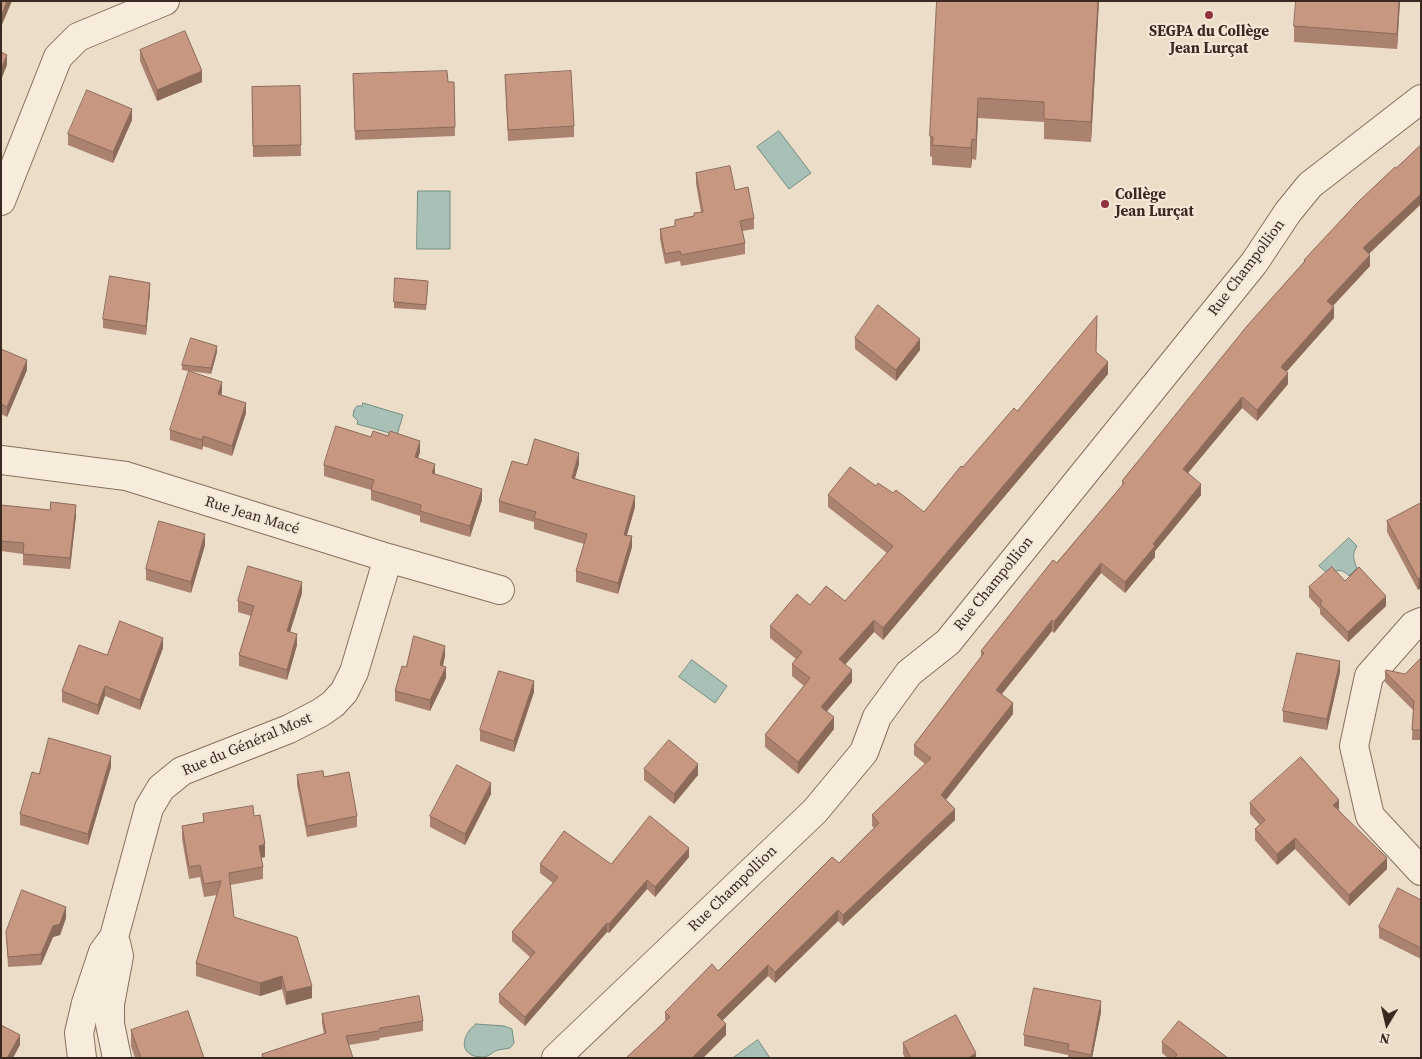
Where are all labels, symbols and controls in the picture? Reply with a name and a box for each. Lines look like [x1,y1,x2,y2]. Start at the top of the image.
marker: SEGPA du Collège Jean Lurçat [1203,9,1215,21]
place label: SEGPA du Collège Jean Lurçat [1149,23,1269,58]
place label: Collège Jean Lurçat [1115,186,1194,221]
marker: Collège Jean Lurçat [1099,198,1111,210]
street label: Rue Champollion [1205,216,1289,320]
street label: Rue Jean Macé [202,493,302,539]
street label: Rue Champollion [950,533,1038,635]
street label: Rue du Général Most [179,710,315,780]
street label: Rue Champollion [685,842,781,936]
north arrow [1362,999,1412,1049]
text: N [1378,1028,1391,1049]

